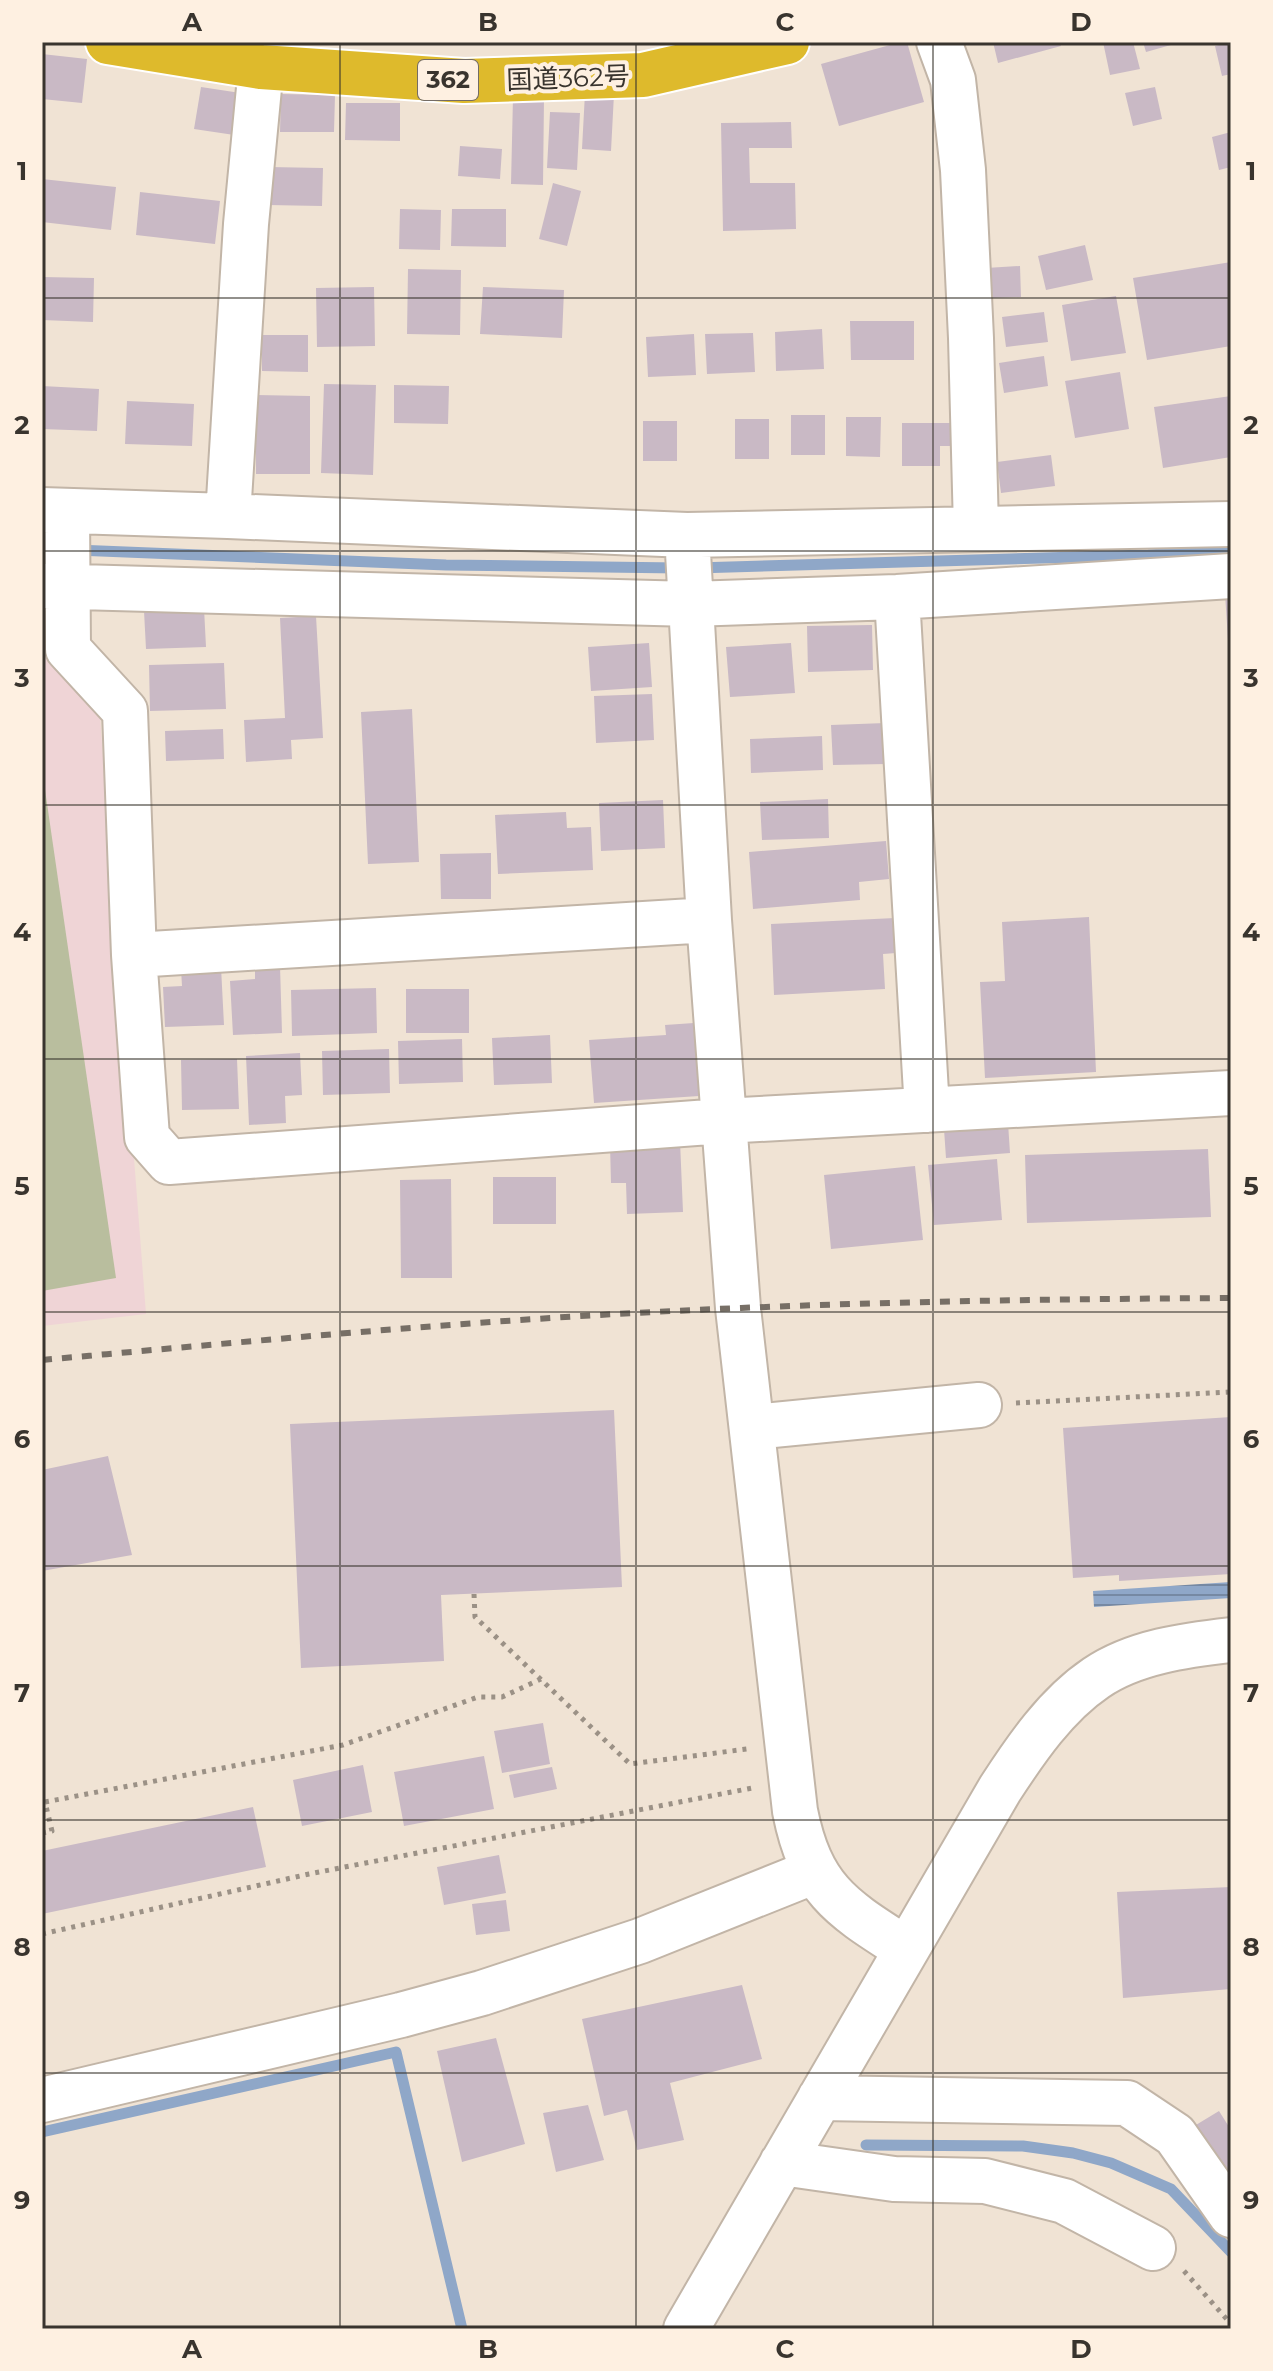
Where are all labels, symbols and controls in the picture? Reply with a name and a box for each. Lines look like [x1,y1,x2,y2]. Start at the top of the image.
text: A [181,6,203,38]
text: B [478,6,498,38]
text: C [776,6,795,38]
text: D [1070,6,1092,38]
road number: 362 [418,60,478,100]
street label: 国道362号 [506,60,630,96]
text: 1 [17,155,27,187]
text: 1 [1246,155,1256,187]
text: 2 [14,409,30,441]
text: 2 [1243,409,1259,441]
text: 3 [13,662,30,694]
text: 3 [1242,662,1259,694]
text: 4 [13,916,31,948]
text: 4 [1242,916,1260,948]
text: 5 [14,1170,30,1202]
text: 5 [1243,1170,1259,1202]
text: 6 [14,1423,31,1455]
text: 6 [1243,1423,1260,1455]
text: 7 [14,1677,30,1709]
text: 7 [1243,1677,1259,1709]
text: 8 [13,1931,31,1963]
text: 8 [1242,1931,1260,1963]
text: 9 [14,2184,30,2216]
text: 9 [1243,2184,1259,2216]
text: A [181,2333,203,2365]
text: B [478,2333,498,2365]
text: C [776,2333,795,2365]
text: D [1070,2333,1092,2365]

